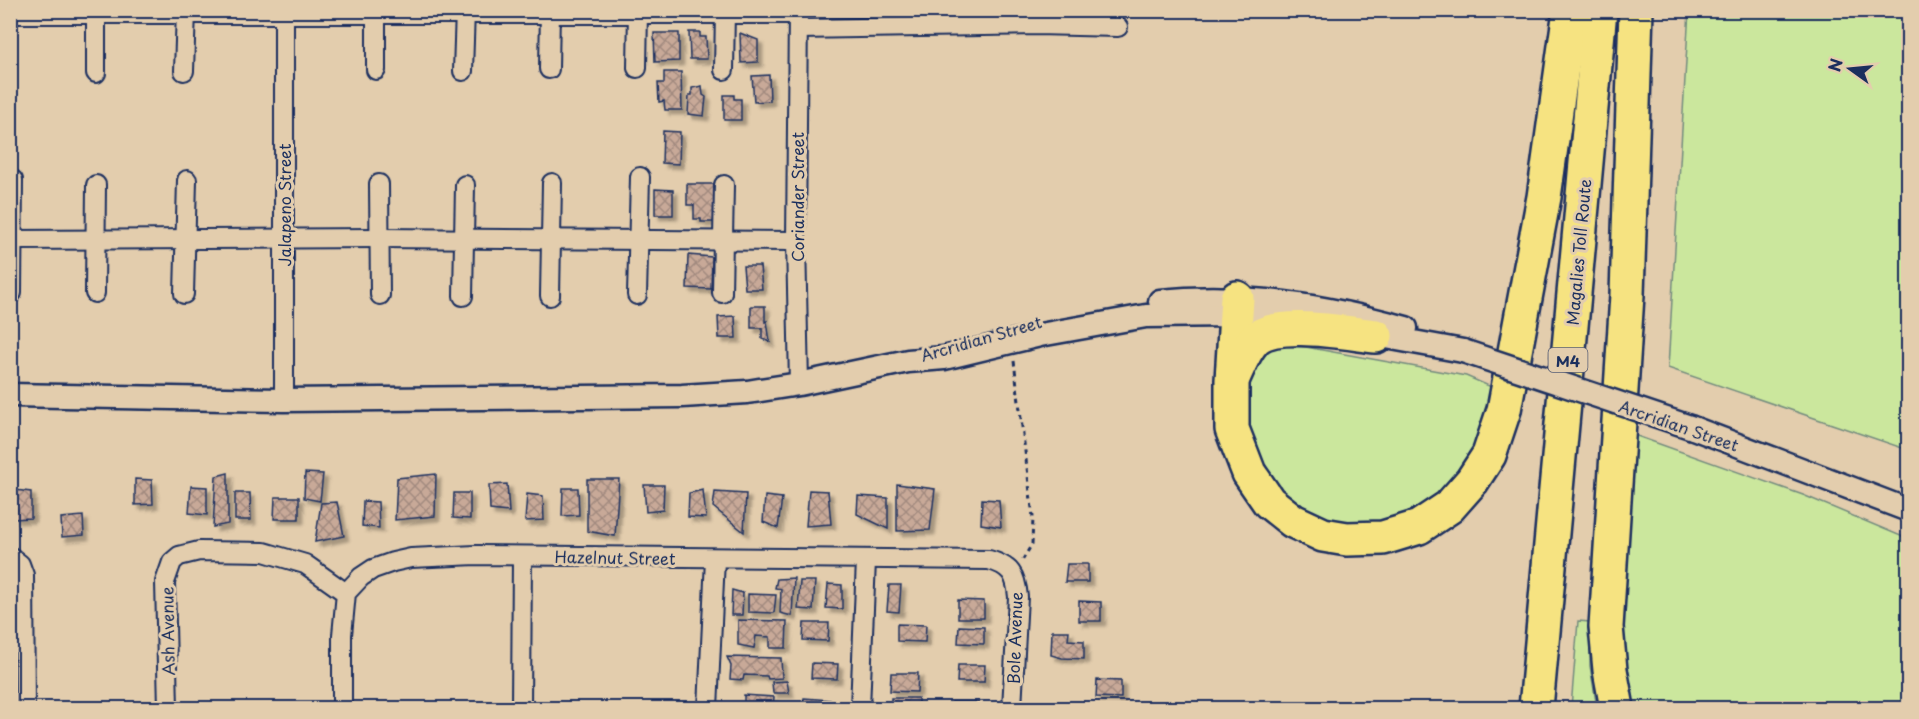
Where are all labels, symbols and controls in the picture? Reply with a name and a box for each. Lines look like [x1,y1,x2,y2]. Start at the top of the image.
north arrow [1820,39,1880,99]
text: N [1821,56,1848,74]
street label: Coriander Street [785,131,809,262]
street label: Jalapeno Street [272,143,296,267]
street label: Magalies Toll Route [1560,178,1596,326]
street label: Arcridian Street [917,309,1045,367]
road number: M4 [1548,348,1588,372]
street label: Arcridian Street [1616,393,1743,457]
street label: Hazelnut Street [554,544,676,570]
street label: Ash Avenue [154,586,180,676]
street label: Bole Avenue [1000,591,1028,685]

